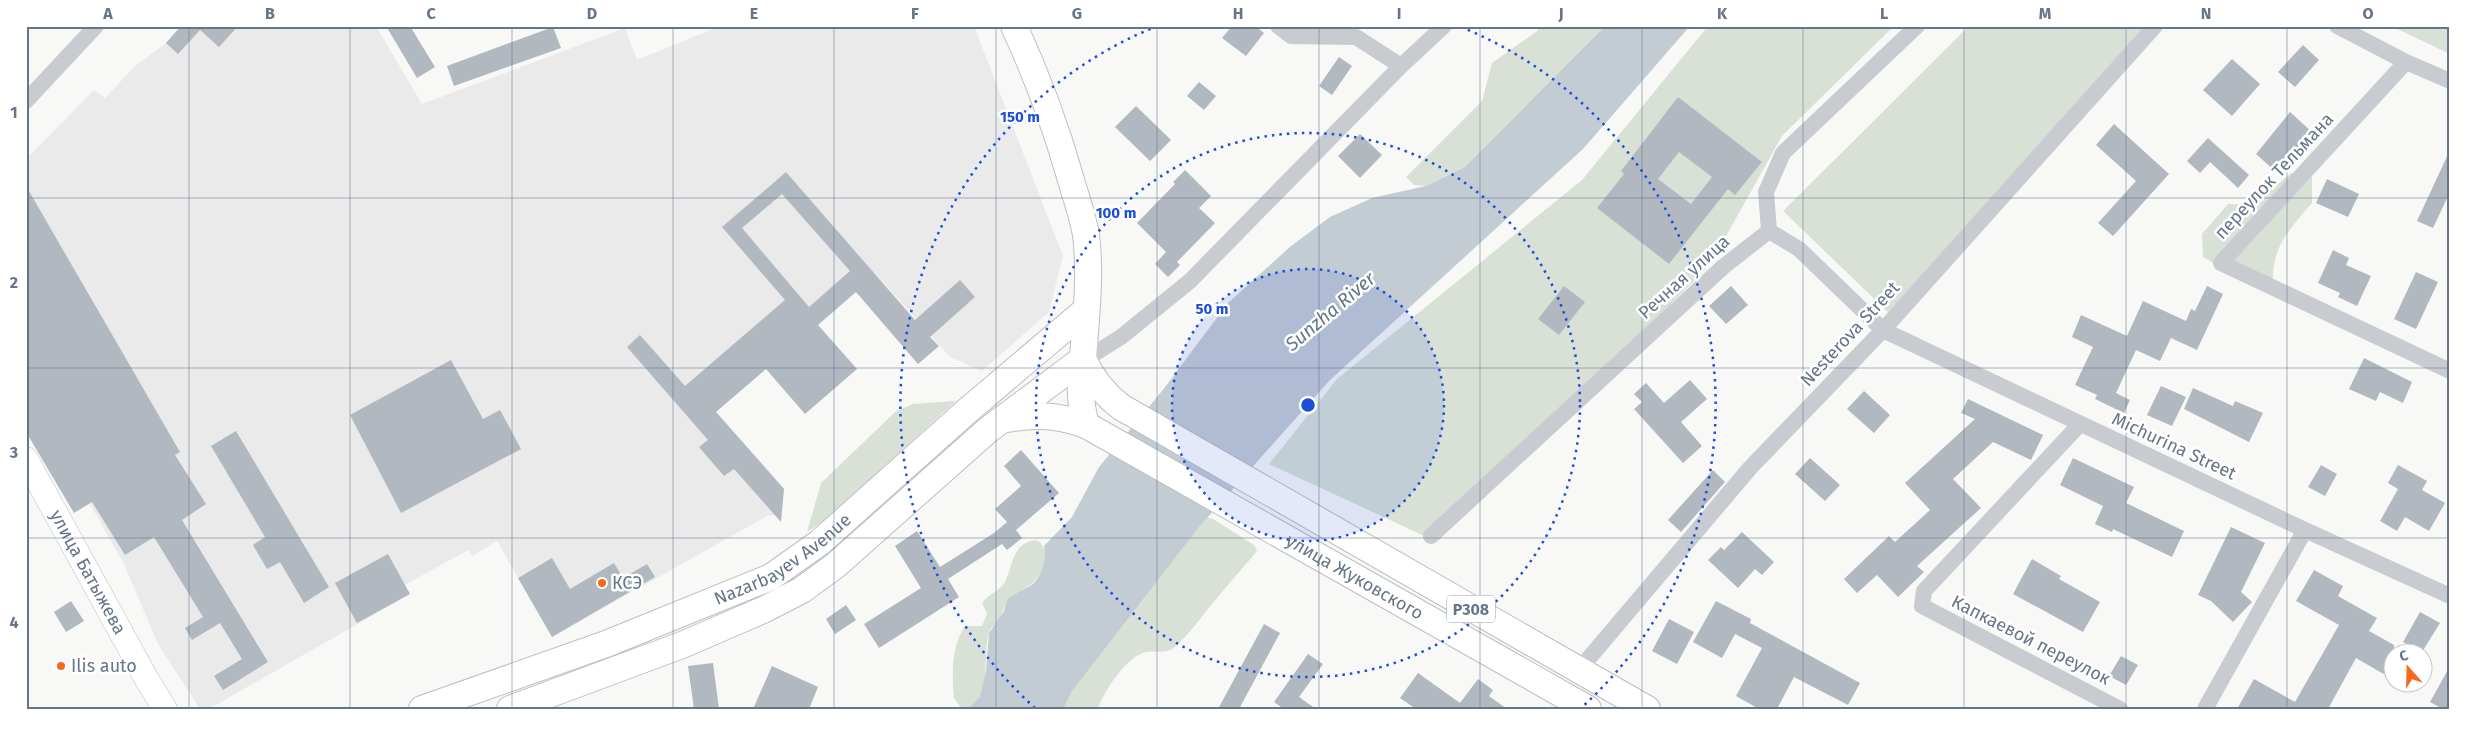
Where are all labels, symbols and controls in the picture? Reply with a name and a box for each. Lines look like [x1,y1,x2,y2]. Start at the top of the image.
text: A [102,4,113,23]
text: B [265,4,275,23]
text: C [426,4,436,23]
text: D [587,4,597,23]
text: E [750,4,758,23]
text: F [911,4,919,23]
text: G [1072,4,1082,23]
text: H [1233,4,1243,23]
text: I [1397,4,1401,23]
text: J [1557,4,1564,23]
text: K [1717,4,1728,23]
text: L [1880,4,1888,23]
text: M [2039,4,2052,23]
text: N [2201,4,2211,23]
text: O [2362,4,2374,23]
text: 1 [10,103,18,122]
text: 150 m [1000,108,1040,126]
street label: переулок Тельмана [2210,108,2338,244]
text: 100 m [1096,204,1136,222]
street label: Речная улица [1634,230,1734,324]
water label: Sunzha River [1280,267,1380,356]
text: 2 [10,273,18,292]
street label: Nesterova Street [1796,277,1905,391]
text: 50 m [1195,300,1229,318]
centre of rings [1299,396,1317,414]
street label: Michurina Street [2108,408,2240,485]
text: 3 [9,443,18,462]
street label: улица Батыжева [45,506,131,638]
street label: Nazarbayev Avenue [711,509,856,610]
street label: улица Жуковского [1282,529,1427,625]
place label: КСЭ [612,572,642,594]
marker: КСЭ [596,577,608,589]
street label: Капкаевой переулок [1948,590,2115,690]
road number: P308 [1447,596,1495,622]
text: 4 [9,613,19,632]
north arrow [2384,642,2434,692]
text: С [2397,647,2410,666]
place label: Ilis auto [71,655,137,677]
marker: Ilis auto [55,660,67,672]

